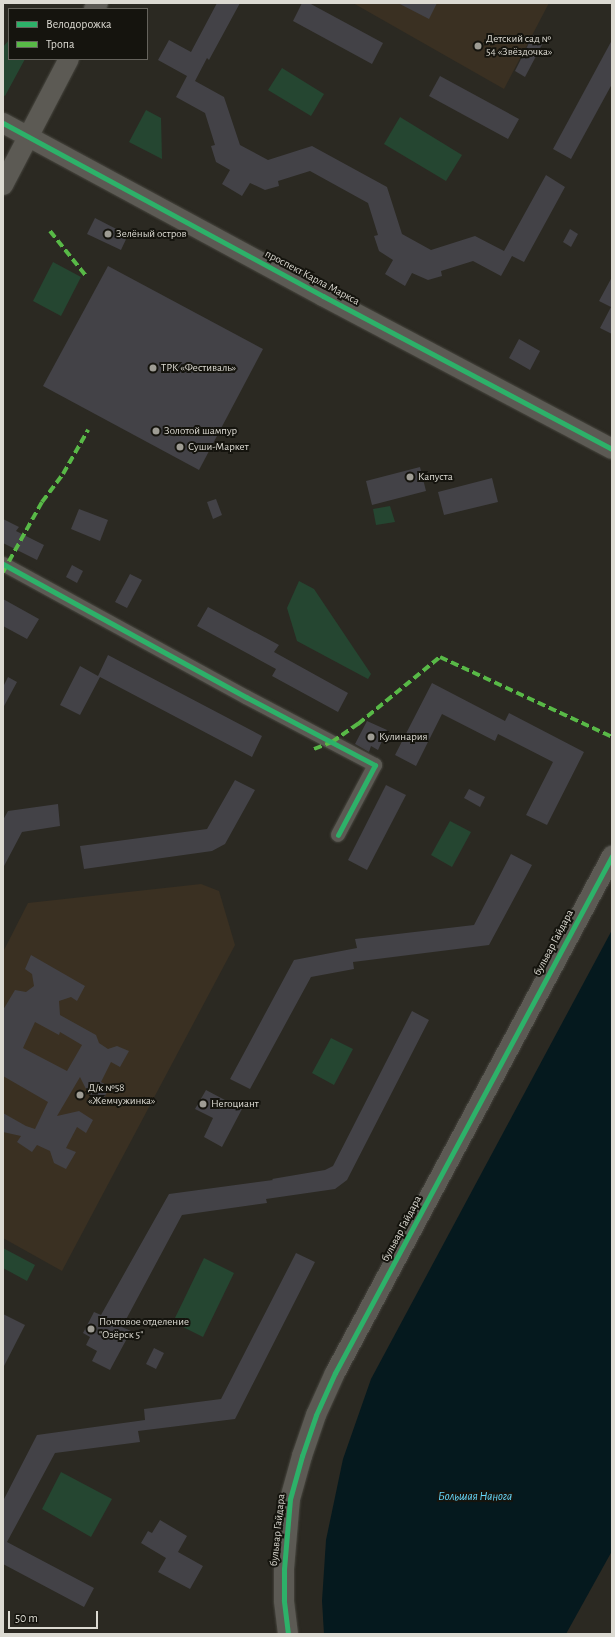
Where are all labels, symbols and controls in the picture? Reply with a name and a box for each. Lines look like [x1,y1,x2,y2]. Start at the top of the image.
legend [8,8,148,60]
text: Велодорожка [46,18,112,30]
place label: Детский сад № 54 «Звёздочка» [486,33,552,59]
text: Тропа [46,38,74,50]
marker: Детский сад № 54 «Звёздочка» [473,41,483,51]
place label: Зелёный остров [116,227,187,241]
marker: Зелёный остров [103,229,113,239]
street label: проспект Карла Маркса [263,248,361,308]
place label: ТРК «Фестиваль» [161,361,236,375]
marker: ТРК «Фестиваль» [148,363,158,373]
place label: Золотой шампур [164,424,237,438]
marker: Золотой шампур [151,426,161,436]
place label: Суши-Маркет [188,440,249,454]
marker: Суши-Маркет [175,442,185,452]
place label: Капуста [418,470,453,484]
marker: Капуста [405,472,415,482]
place label: Кулинария [379,730,428,744]
marker: Кулинария [366,732,376,742]
street label: бульвар Гайдара [531,908,577,978]
place label: Д/к №58 «Жемчужинка» [88,1082,155,1108]
marker: Д/к №58 «Жемчужинка» [75,1090,85,1100]
place label: Негоциант [211,1097,259,1111]
marker: Негоциант [198,1099,208,1109]
street label: бульвар Гайдара [379,1194,425,1264]
place label: Почтовое отделение "Озёрск 5" [99,1316,189,1342]
marker: Почтовое отделение "Озёрск 5" [86,1324,96,1334]
water label: Большая Нанога [438,1490,512,1504]
street label: бульвар Гайдара [268,1493,288,1567]
scale bar [10,1603,100,1629]
text: 50 m [15,1612,38,1624]

